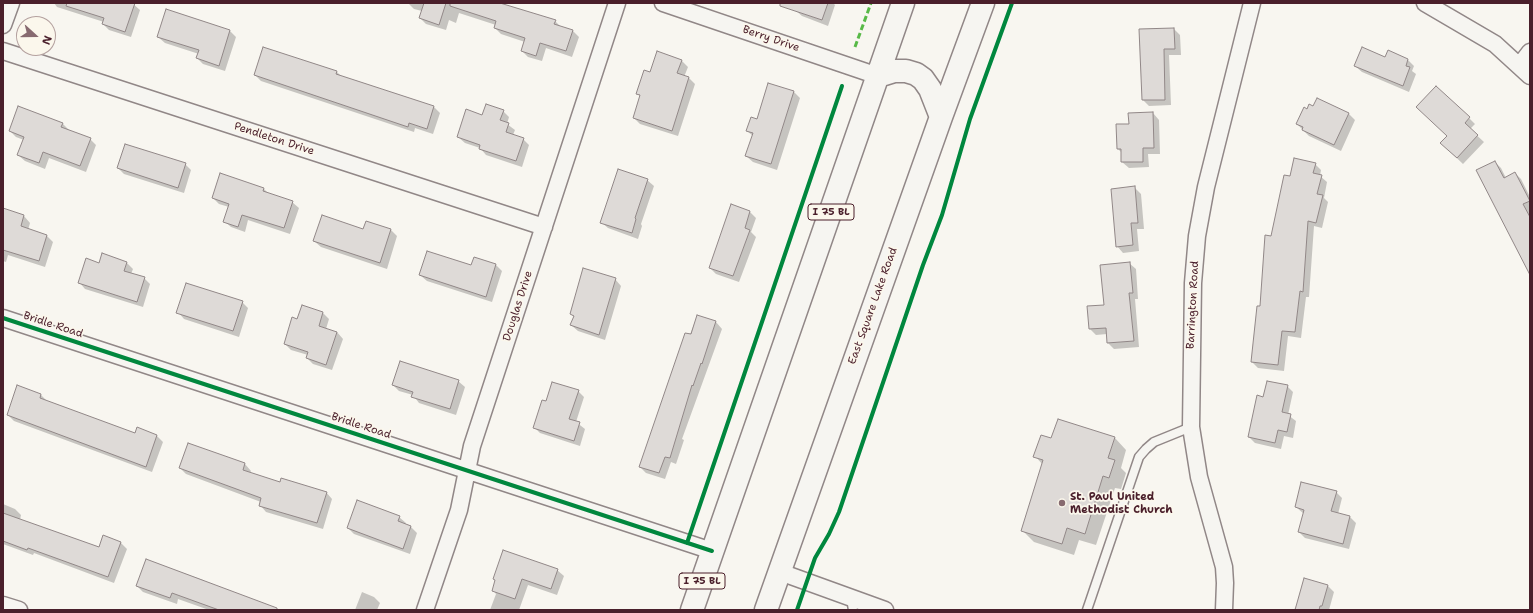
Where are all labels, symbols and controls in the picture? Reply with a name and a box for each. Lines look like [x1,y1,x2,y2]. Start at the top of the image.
north arrow [16,16,56,56]
street label: Berry Drive [741,23,801,55]
text: N [38,33,55,47]
street label: Pendleton Drive [232,120,316,158]
road number: I 75 BL [808,204,854,220]
street label: East Square Lake Road [846,246,900,366]
street label: Barrington Road [1184,261,1202,349]
street label: Douglas Drive [500,269,536,343]
street label: Bridle Road [21,309,85,341]
street label: Bridle Road [329,410,393,442]
place label: St. Paul United Methodist Church [1070,490,1173,516]
marker: St. Paul United Methodist Church [1057,498,1067,508]
road number: I 75 BL [679,573,725,589]

